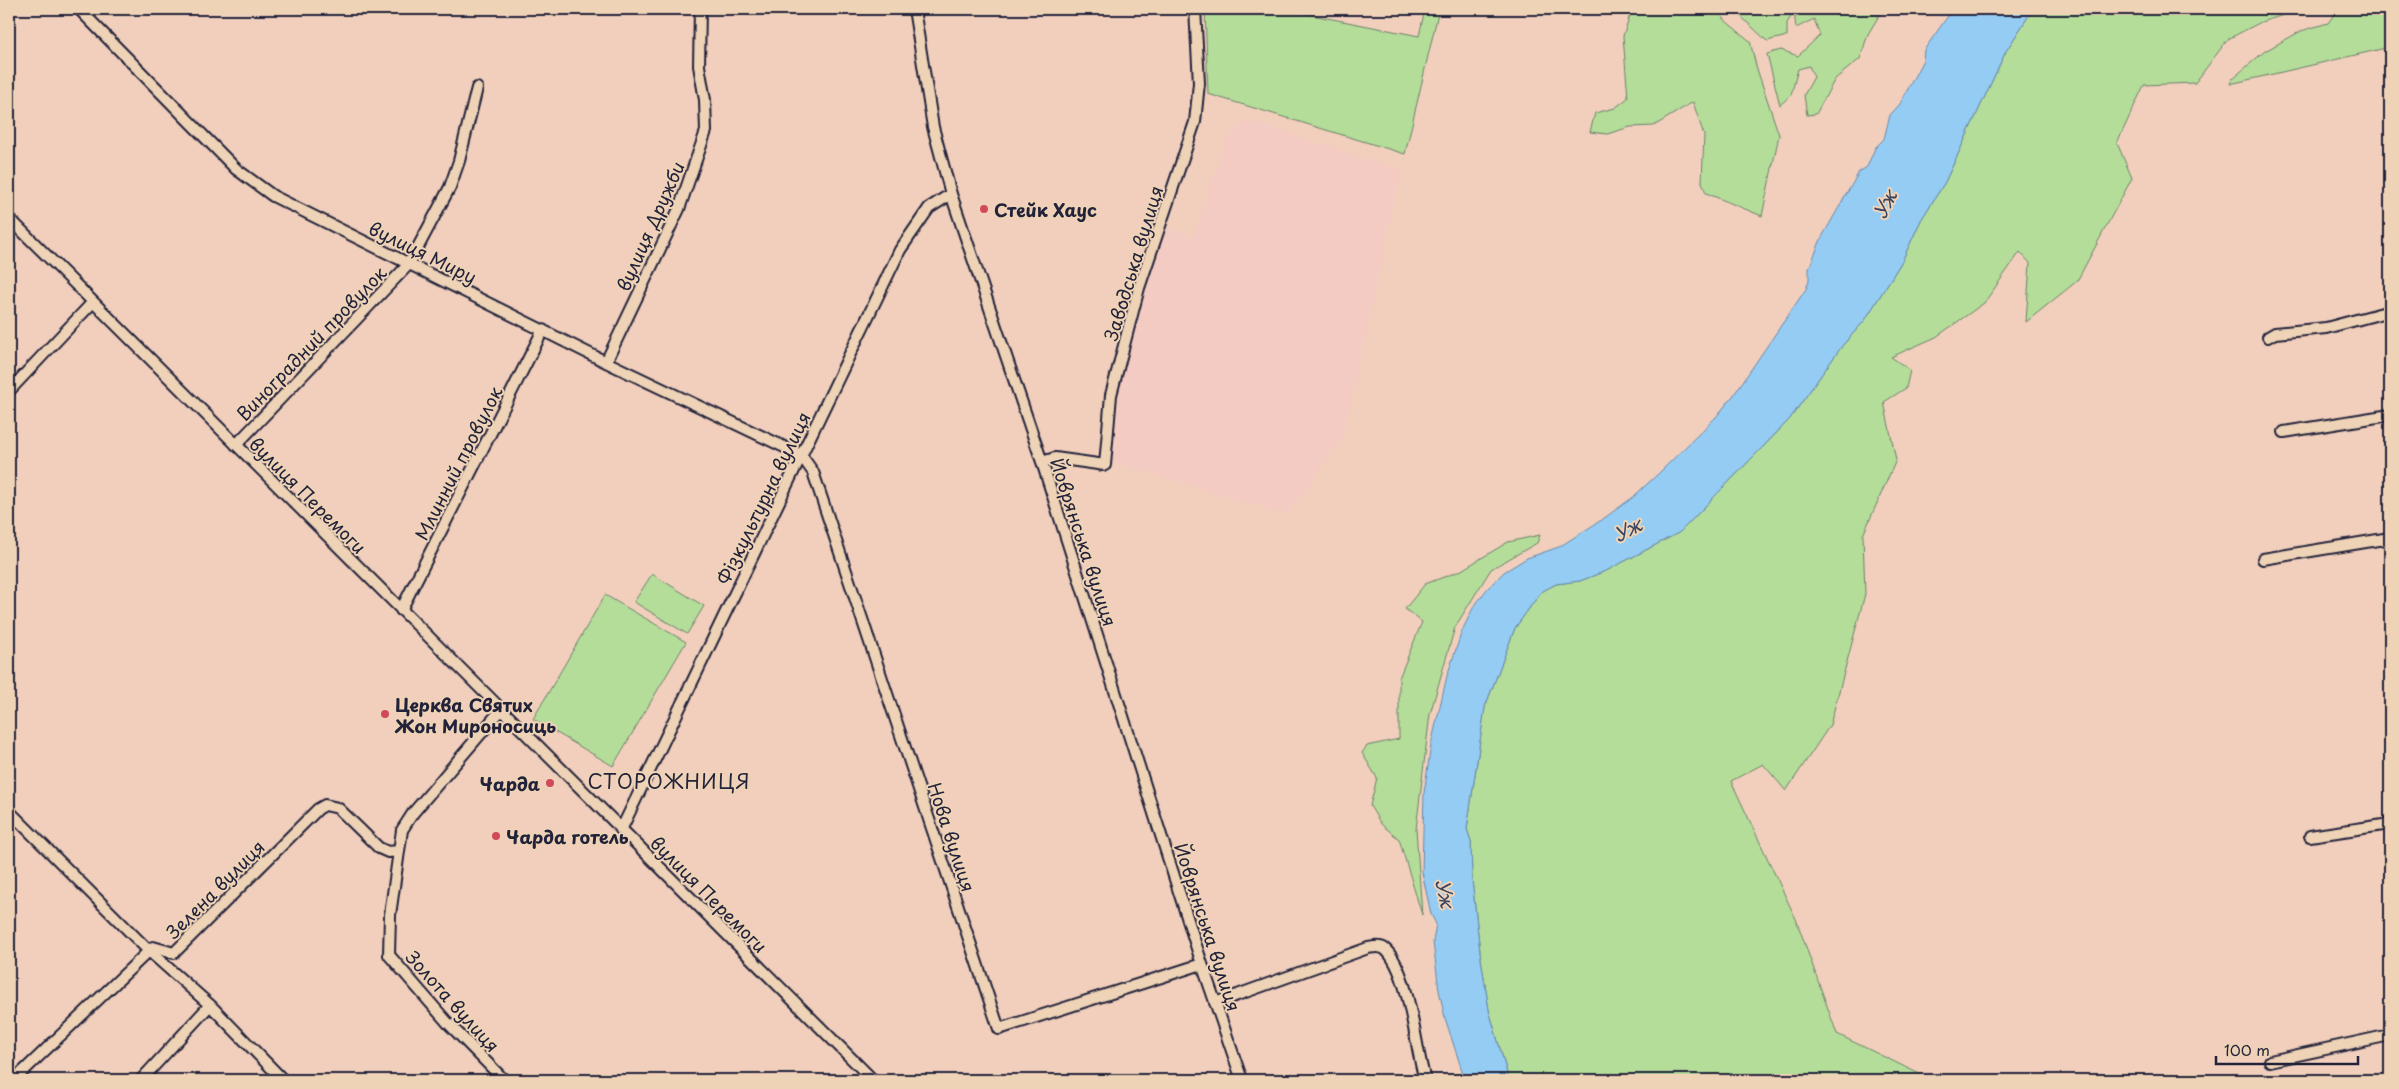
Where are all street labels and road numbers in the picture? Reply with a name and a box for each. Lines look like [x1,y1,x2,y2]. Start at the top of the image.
street label: вулиця Дружби [609,157,691,295]
street label: Заводська вулиця [1097,182,1169,344]
street label: вулиця Миру [364,214,482,290]
street label: Виноградний провулок [230,259,392,426]
street label: Млинний провулок [407,381,509,545]
street label: Фізкультурна вулиця [709,407,817,589]
street label: вулиця Перемоги [243,430,373,560]
street label: Йоврянська вулиця [1044,454,1124,630]
street label: Нова вулиця [922,779,982,895]
street label: вулиця Перемоги [644,829,774,959]
street label: Зелена вулиця [159,833,271,945]
street label: Йоврянська вулиця [1168,839,1248,1015]
street label: Золота вулиця [400,944,506,1058]

